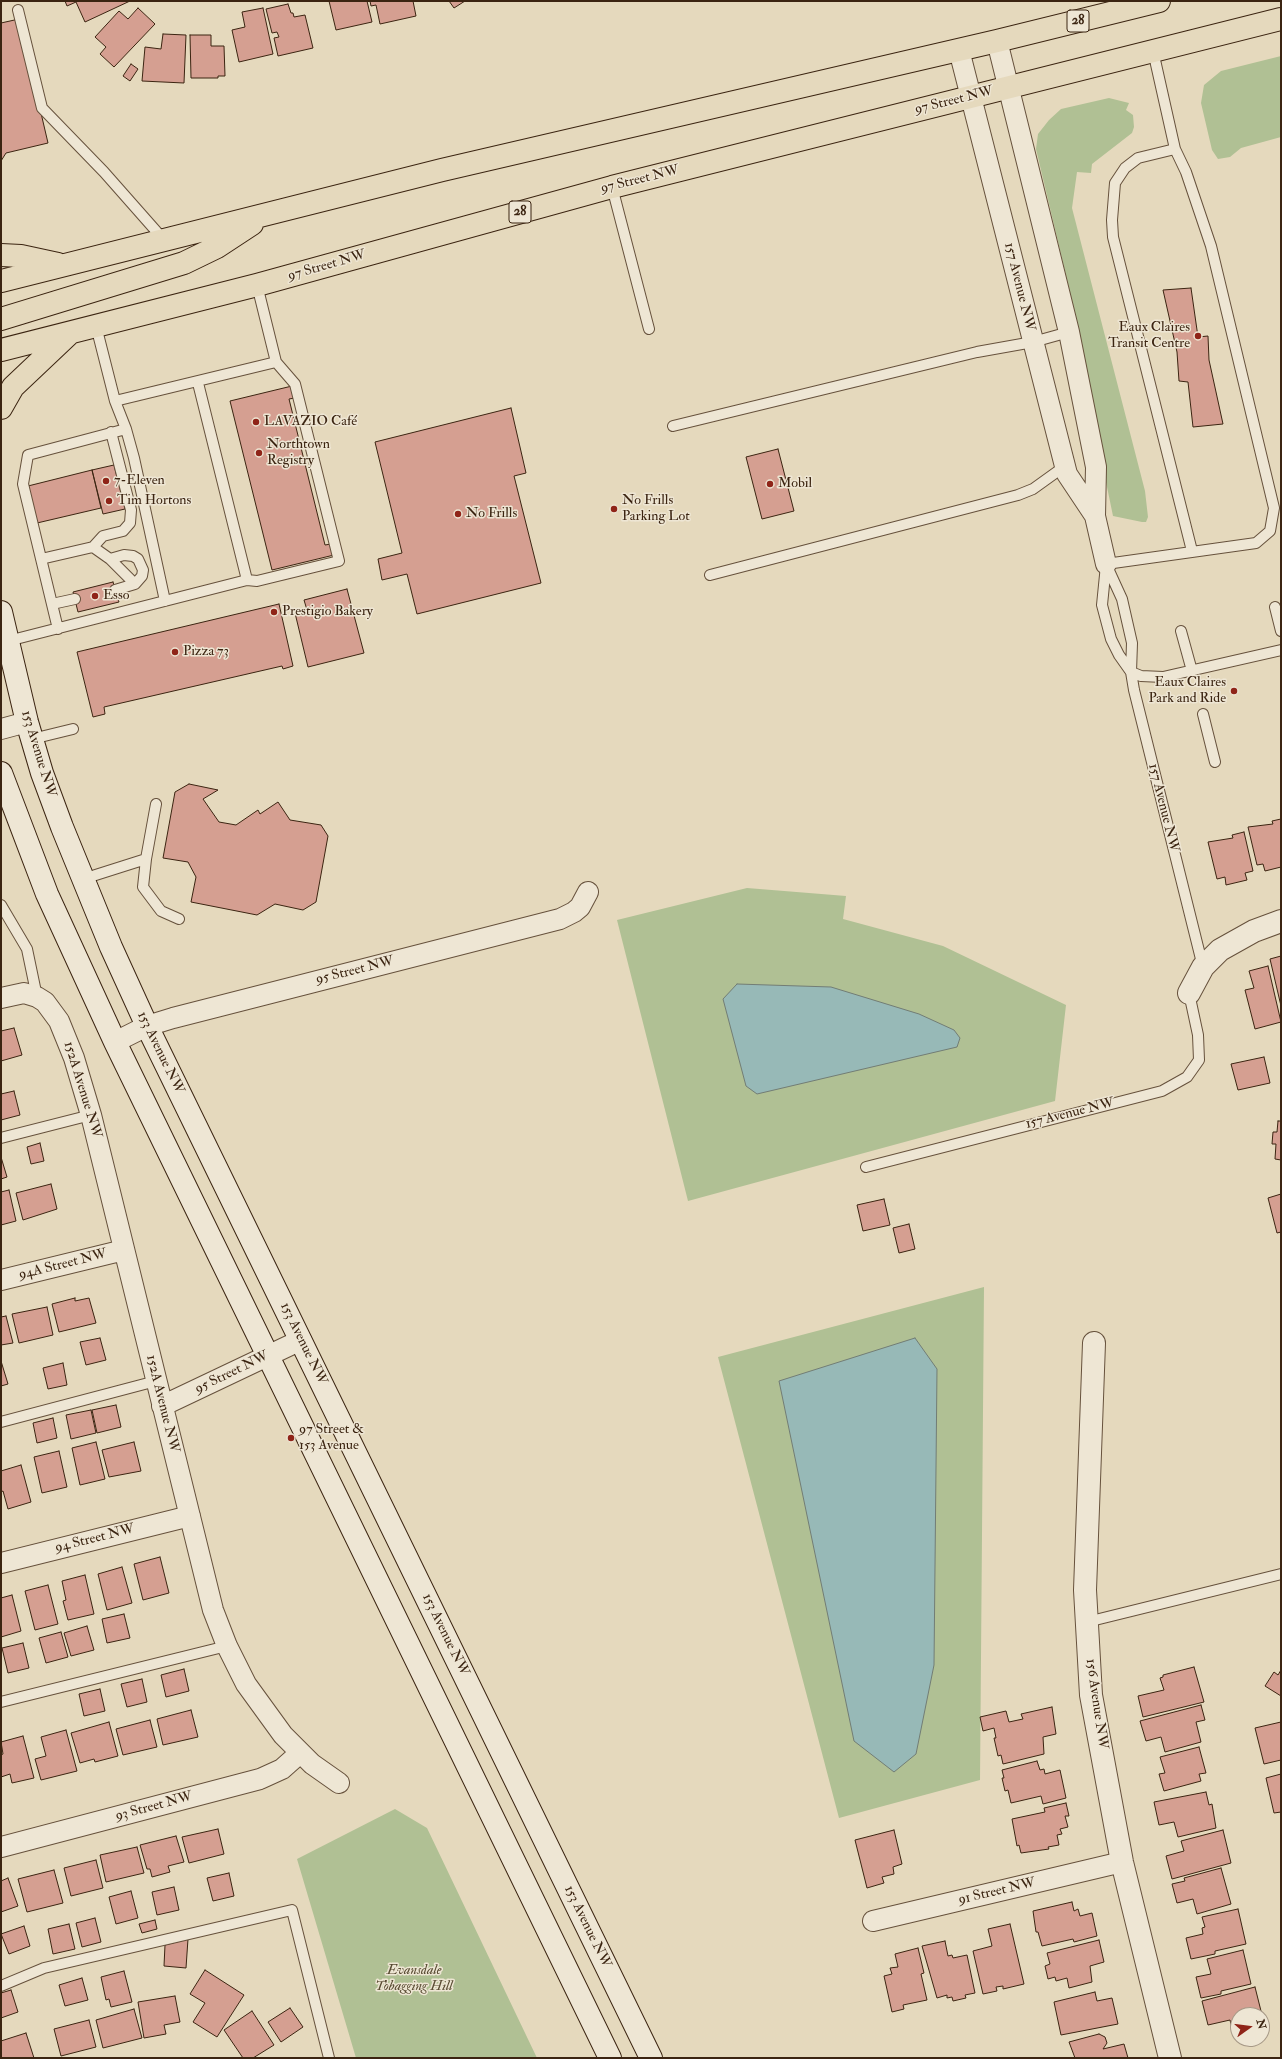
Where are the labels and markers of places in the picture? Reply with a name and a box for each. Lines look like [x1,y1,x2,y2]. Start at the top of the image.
place label: Eaux Claires Transit Centre [1108,320,1190,352]
marker: Eaux Claires Transit Centre [1193,331,1203,341]
place label: LAVAZIO Café [264,414,357,430]
marker: LAVAZIO Café [251,417,261,427]
place label: Northtown Registry [267,437,330,470]
marker: Northtown Registry [254,448,264,458]
place label: 7-Eleven [114,473,165,489]
marker: 7-Eleven [101,476,111,486]
place label: Mobil [778,476,812,492]
marker: Mobil [765,479,775,489]
place label: Tim Hortons [117,493,191,509]
place label: No Frills Parking Lot [622,493,690,526]
marker: Tim Hortons [104,496,114,506]
marker: No Frills Parking Lot [609,504,619,514]
place label: No Frills [466,506,517,522]
marker: No Frills [453,509,463,519]
place label: Esso [103,588,129,604]
marker: Esso [90,591,100,601]
place label: Prestigio Bakery [282,604,373,620]
marker: Prestigio Bakery [269,607,279,617]
place label: Pizza 73 [183,644,229,660]
marker: Pizza 73 [170,647,180,657]
place label: Eaux Claires Park and Ride [1148,675,1226,708]
marker: Eaux Claires Park and Ride [1229,686,1239,696]
place label: 97 Street & 153 Avenue [299,1422,364,1454]
marker: 97 Street & 153 Avenue [286,1433,296,1443]

